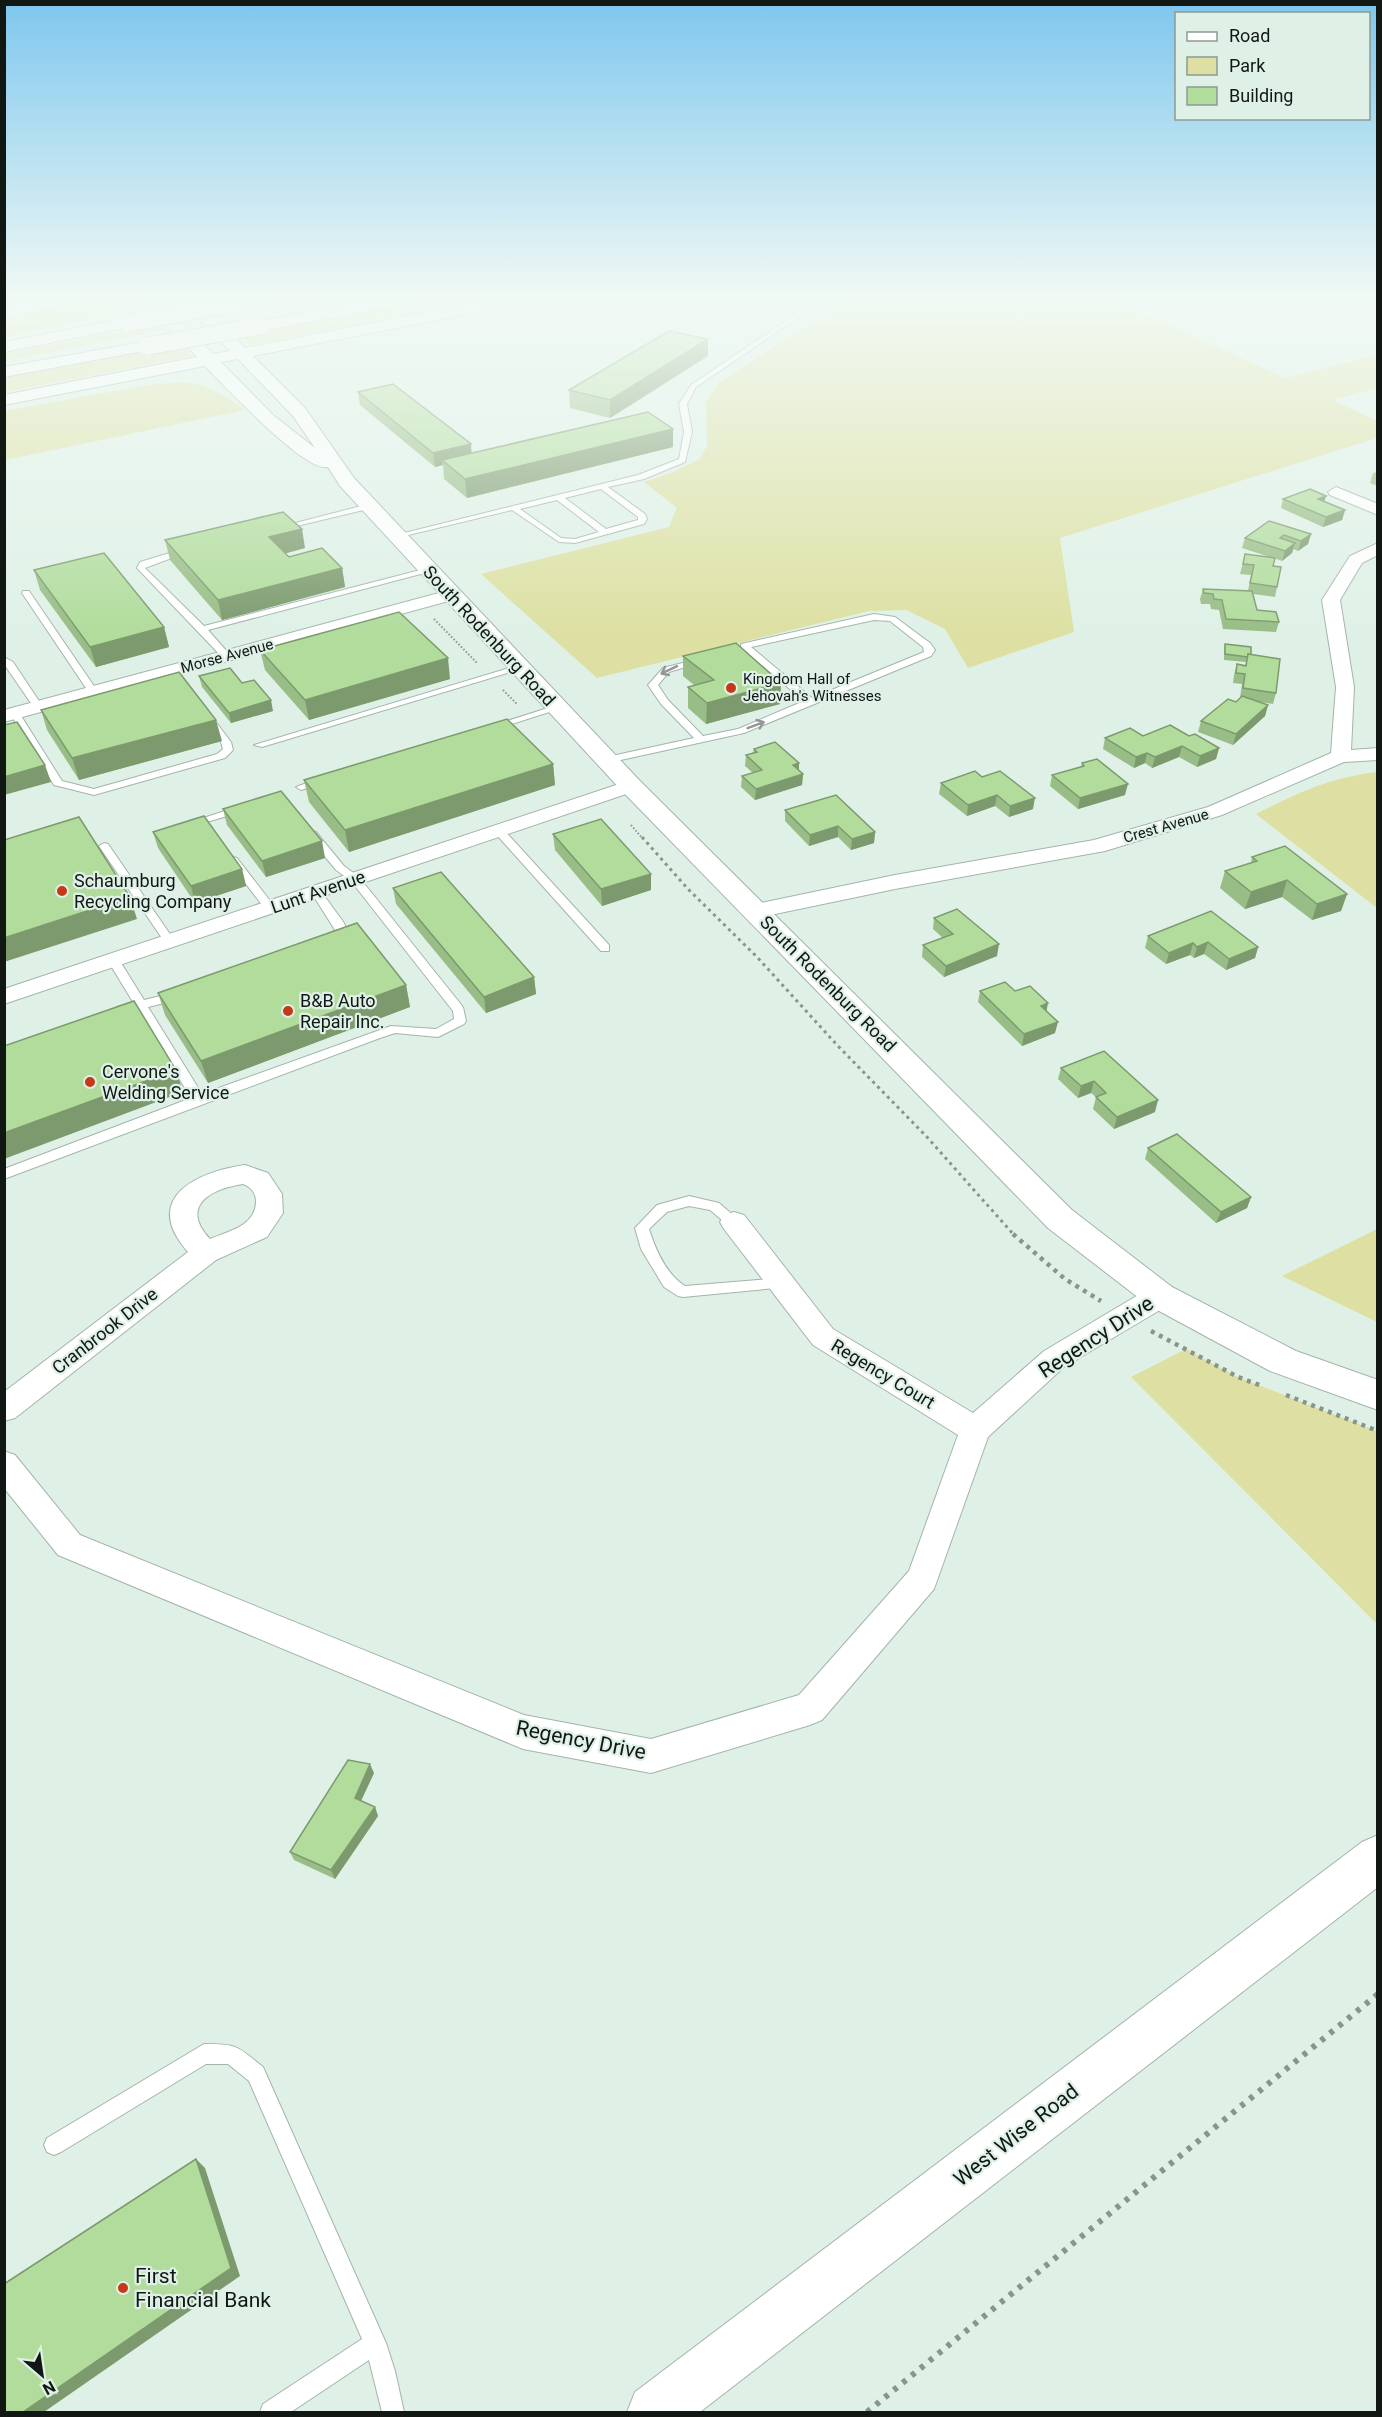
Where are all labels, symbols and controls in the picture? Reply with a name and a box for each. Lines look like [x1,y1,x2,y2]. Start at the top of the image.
legend [1175,12,1370,120]
text: Road [1229,25,1270,46]
text: Park [1229,55,1266,76]
text: Building [1229,85,1293,106]
street label: South Rodenburg Road [419,561,560,710]
street label: Morse Avenue [179,635,275,677]
one-way arrow [660,665,678,677]
place label: Kingdom Hall of Jehovah's Witnesses [743,670,882,705]
marker: Kingdom Hall of Jehovah's Witnesses [724,681,738,695]
one-way arrow [746,719,765,730]
street label: Crest Avenue [1121,805,1211,847]
street label: Lunt Avenue [268,866,368,917]
place label: Schaumburg Recycling Company [74,870,232,912]
marker: Schaumburg Recycling Company [55,884,69,898]
street label: South Rodenburg Road [756,911,901,1056]
place label: B&B Auto Repair Inc. [300,990,384,1032]
marker: B&B Auto Repair Inc. [281,1004,295,1018]
place label: Cervone's Welding Service [102,1061,229,1103]
marker: Cervone's Welding Service [83,1075,97,1089]
street label: Cranbrook Drive [48,1283,162,1378]
street label: Regency Drive [1034,1291,1158,1383]
street label: Regency Court [828,1334,939,1413]
street label: Regency Drive [514,1716,648,1764]
street label: West Wise Road [949,2079,1083,2191]
place label: First Financial Bank [135,2264,271,2312]
marker: First Financial Bank [116,2281,130,2295]
north arrow [12,2345,72,2405]
text: N [39,2377,59,2399]

